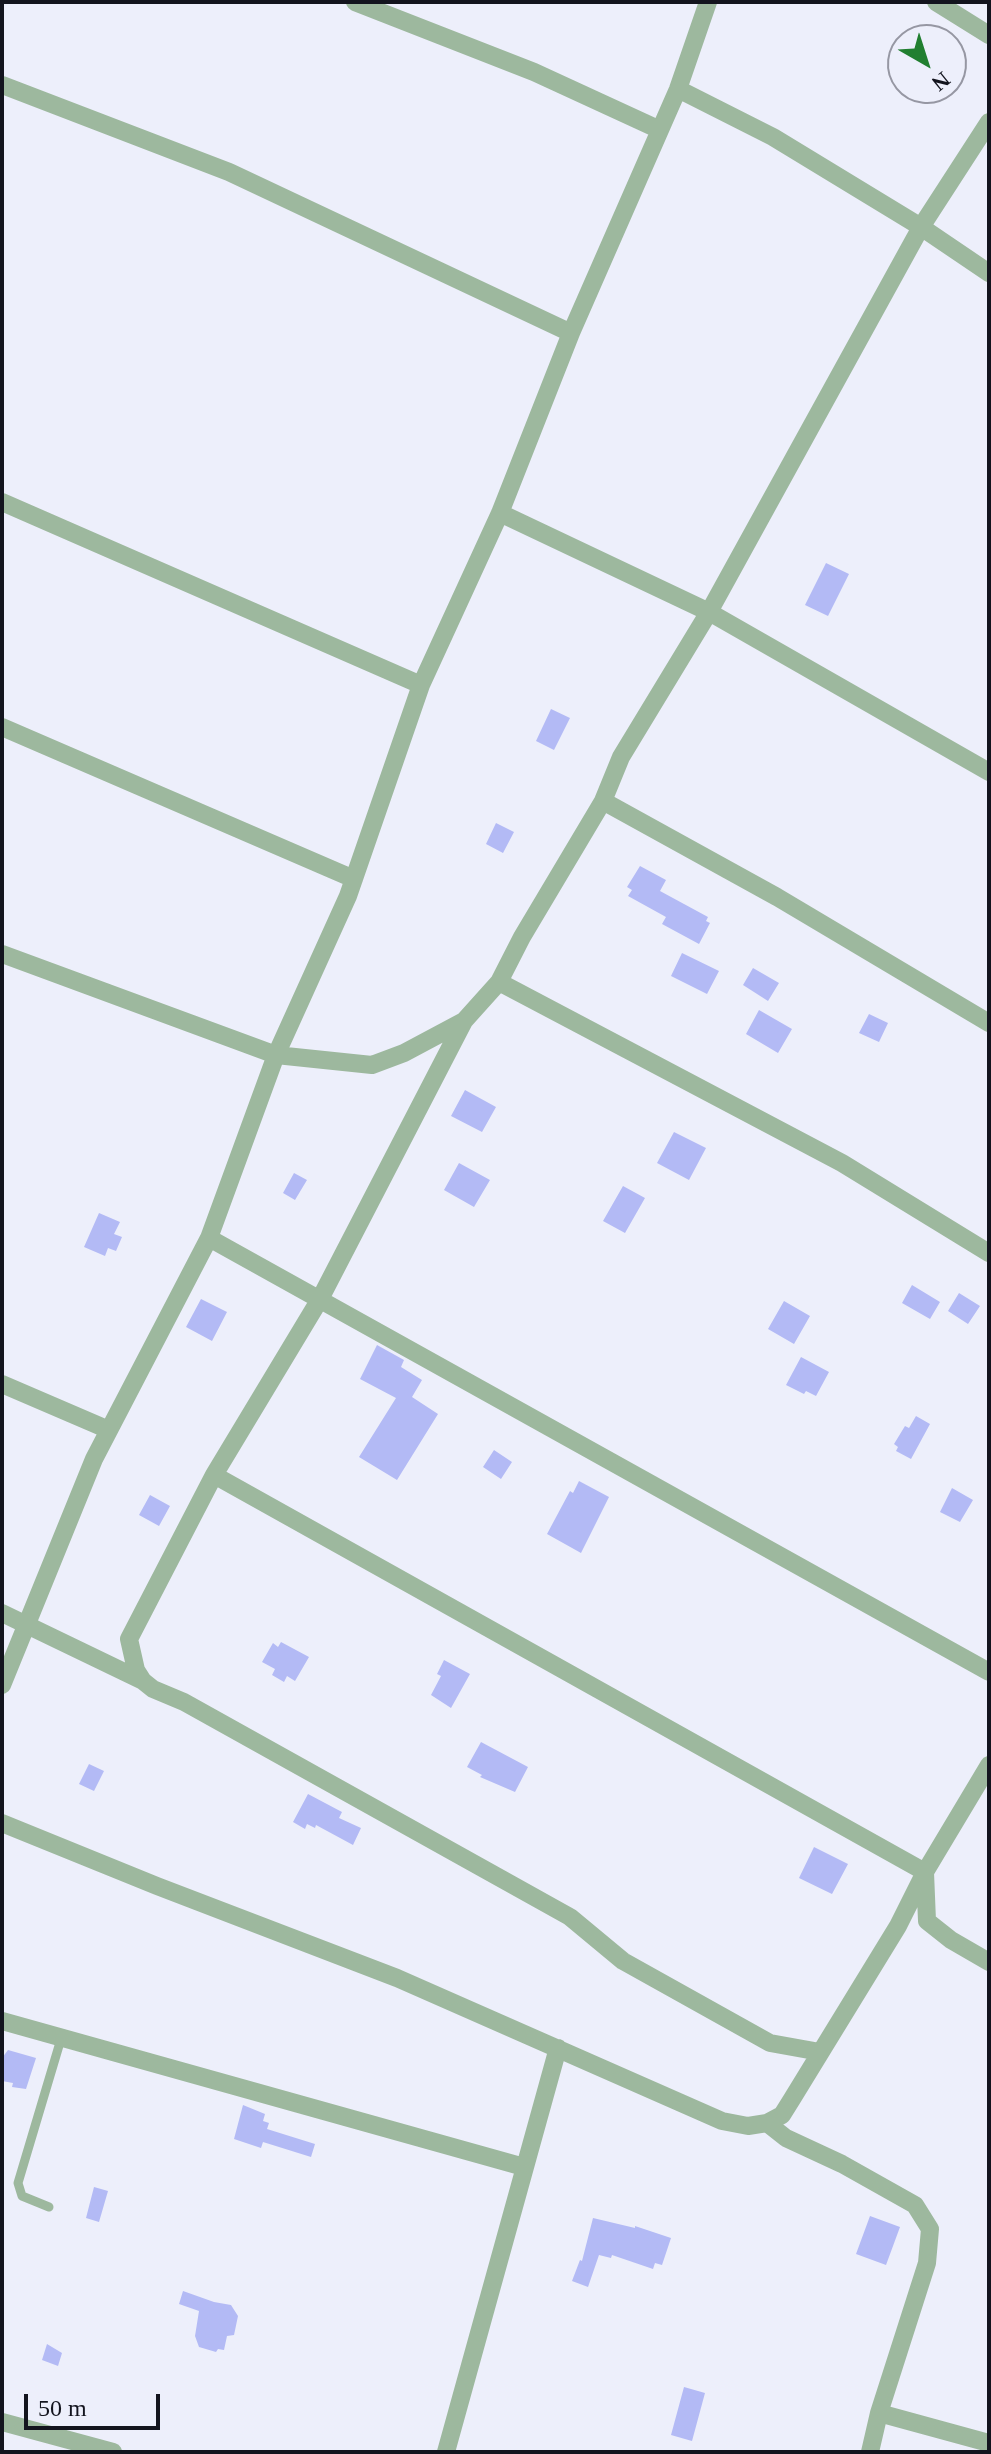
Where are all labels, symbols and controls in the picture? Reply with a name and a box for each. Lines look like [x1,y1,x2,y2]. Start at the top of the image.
north arrow [887,24,967,104]
text: N [927,67,955,96]
scale bar [28,2378,164,2428]
text: 50 m [38,2395,87,2421]

